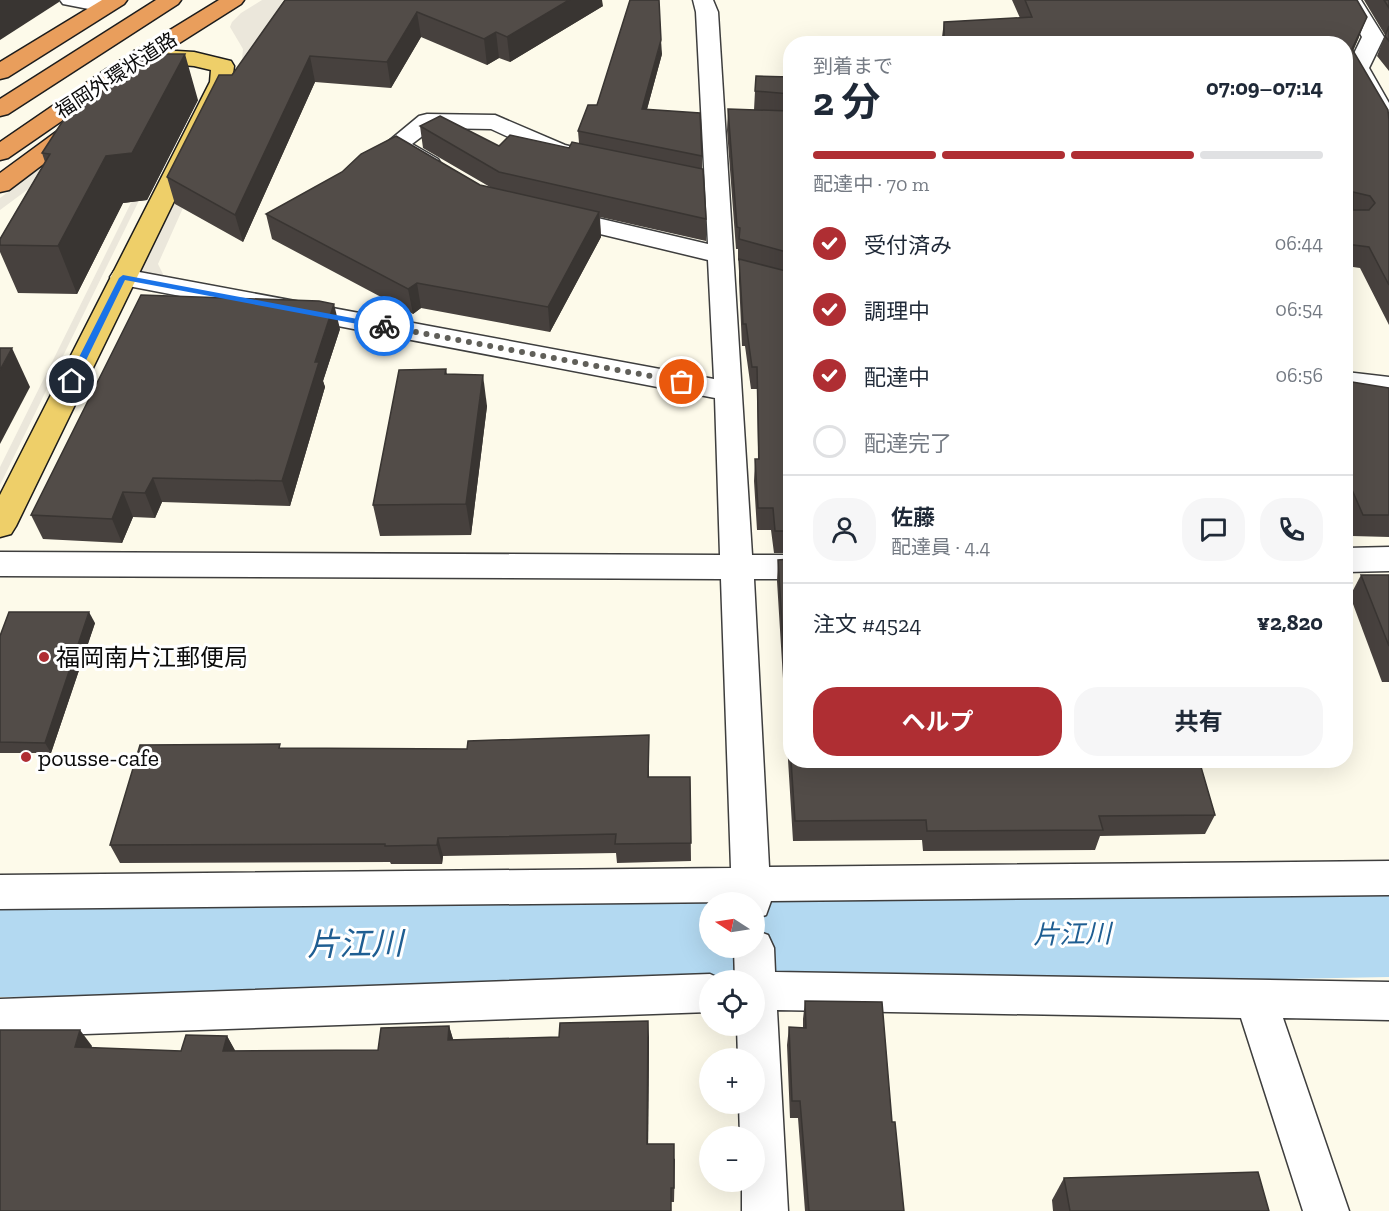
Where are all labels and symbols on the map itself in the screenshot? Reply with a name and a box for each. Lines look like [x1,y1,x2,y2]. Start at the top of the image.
street label: 福岡外環状道路 [51,27,181,123]
courier [354,296,414,356]
pin [46,355,97,406]
pin [656,356,707,407]
place label: 福岡南片江郵便局 [56,643,248,672]
marker: 福岡南片江郵便局 [37,650,51,664]
place label: pousse-cafe [38,743,159,772]
marker: pousse-cafe [19,750,33,764]
north arrow [699,892,765,958]
water label: 片江川 [1033,917,1114,951]
water label: 片江川 [307,924,406,964]

